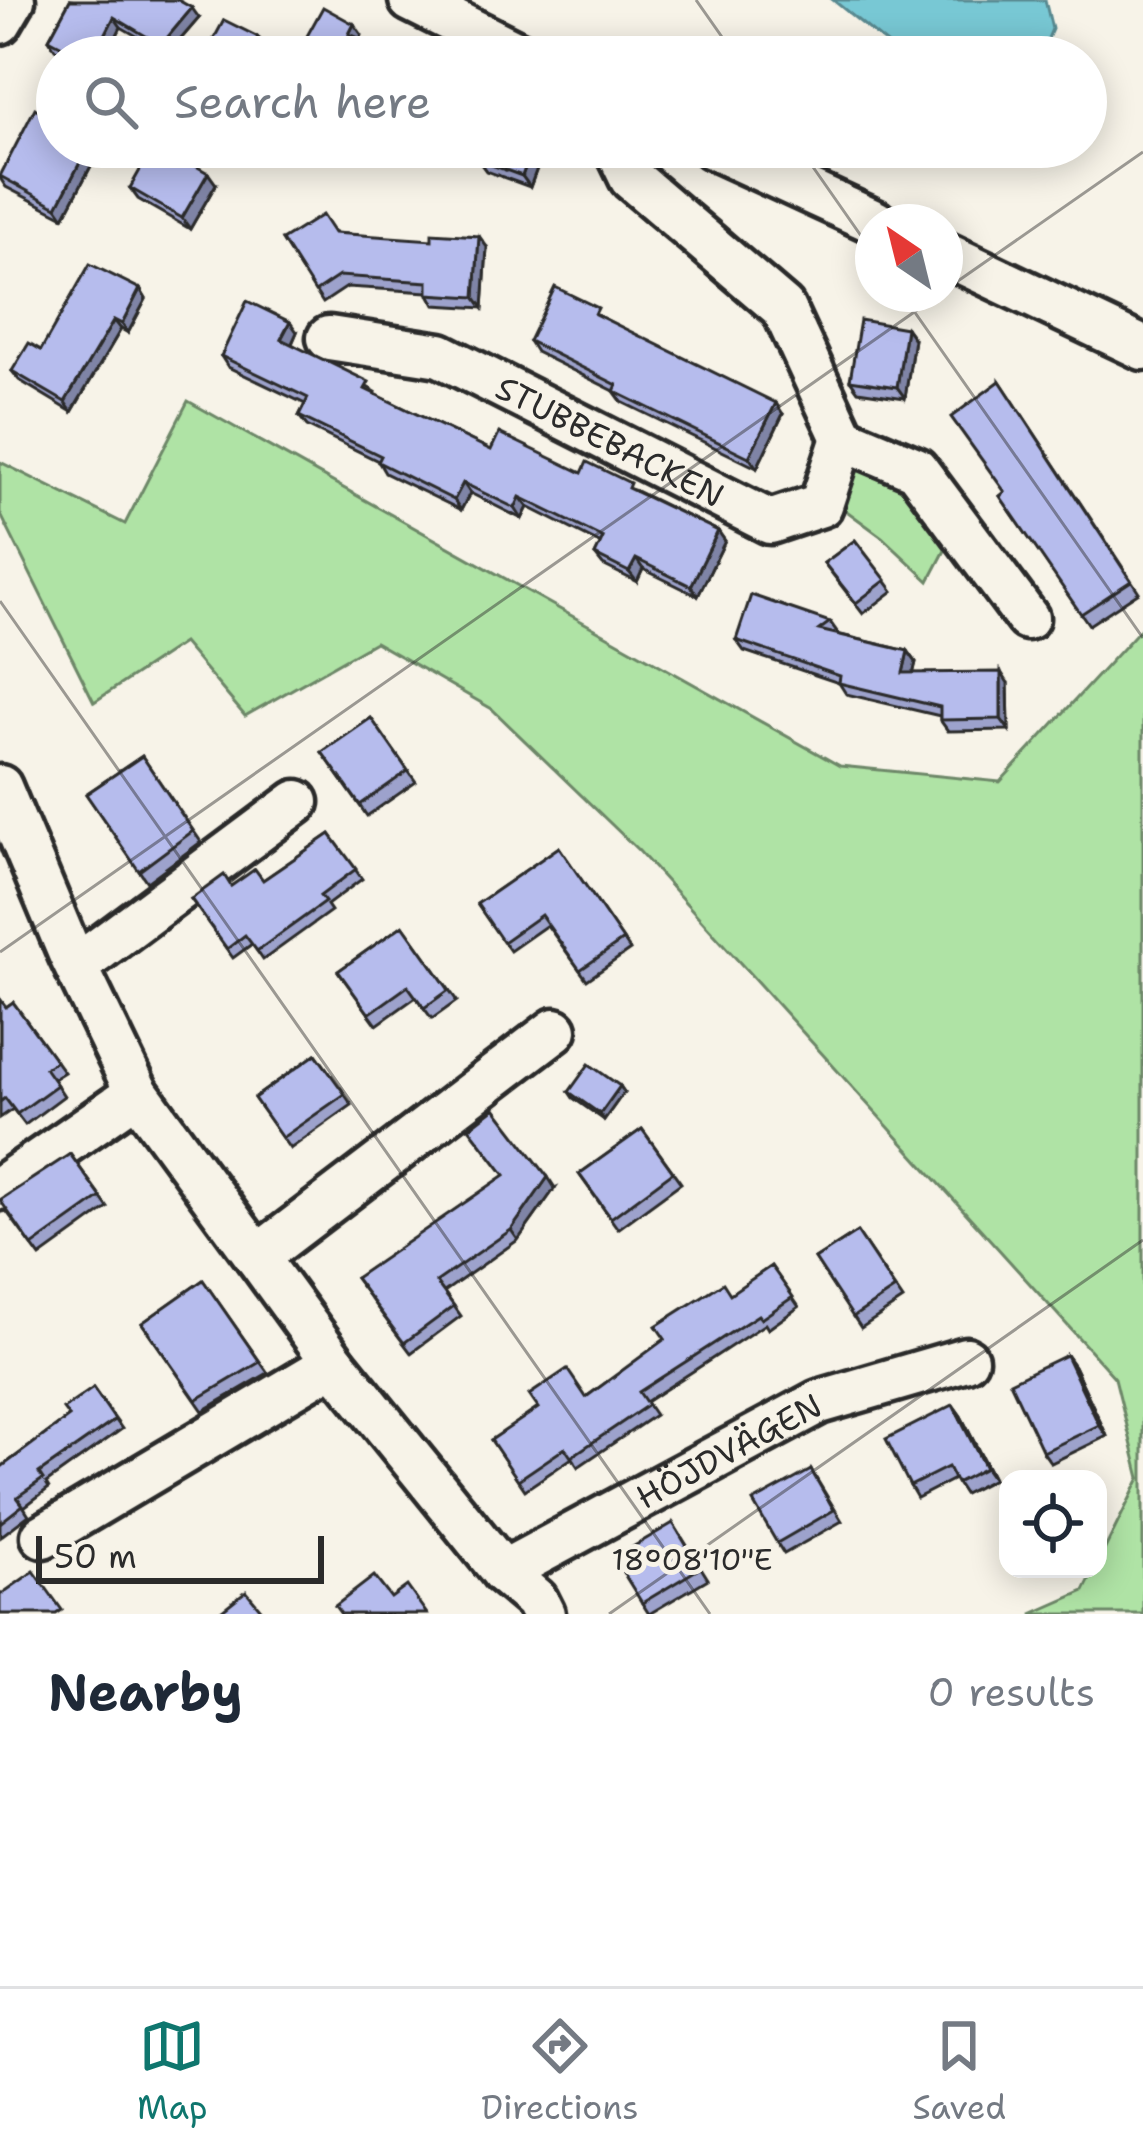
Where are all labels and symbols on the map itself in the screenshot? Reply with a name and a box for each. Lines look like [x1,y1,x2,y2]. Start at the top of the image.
north arrow [855,204,963,312]
street label: STUBBEBACKEN [488,365,732,518]
street label: HÖJDVÄGEN [628,1382,829,1519]
scale bar [36,1530,324,1583]
text: 18°08'10"E [611,1539,773,1580]

